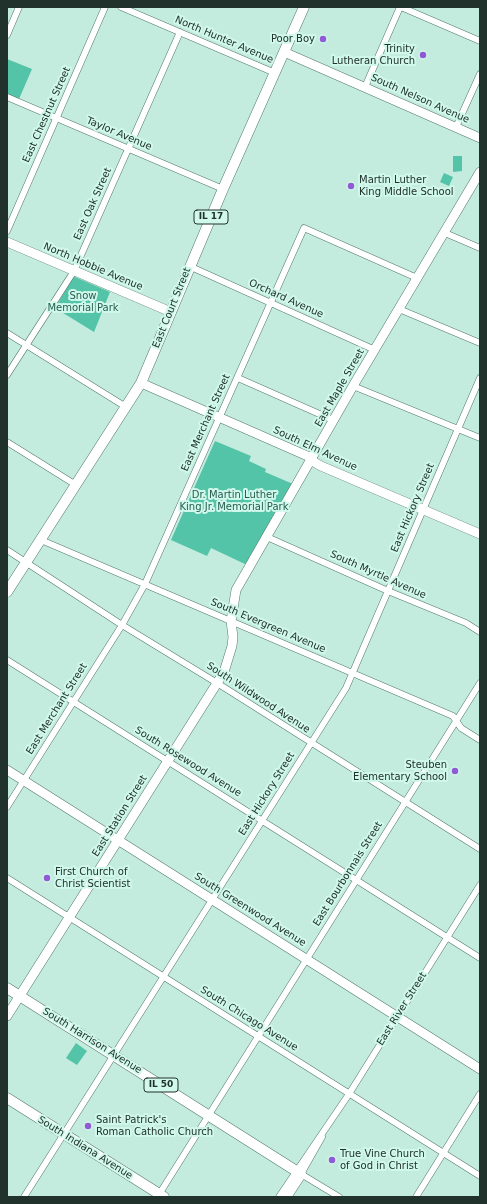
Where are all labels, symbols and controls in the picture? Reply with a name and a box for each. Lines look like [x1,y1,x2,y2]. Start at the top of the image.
street label: North Hunter Avenue [173,14,275,66]
place label: Poor Boy [271,33,315,45]
marker: Poor Boy [318,34,328,44]
place label: Trinity Lutheran Church [332,43,415,66]
marker: Trinity Lutheran Church [418,50,428,60]
street label: East Chestnut Street [20,65,74,165]
street label: South Nelson Avenue [369,72,471,126]
street label: Taylor Avenue [85,115,153,153]
street label: East Oak Street [72,166,114,242]
place label: Martin Luther King Middle School [359,174,454,198]
marker: Martin Luther King Middle School [346,181,356,191]
road number: IL 17 [194,210,228,224]
street label: North Hobbie Avenue [42,241,144,293]
street label: East Court Street [150,266,194,350]
street label: Orchard Avenue [247,277,325,321]
park label: Snow Memorial Park [47,290,119,314]
street label: East Maple Street [313,347,367,429]
street label: East Merchant Street [179,373,233,473]
street label: South Elm Avenue [271,424,359,474]
street label: East Hickory Street [389,462,437,554]
park label: Dr. Martin Luther King Jr. Memorial Park [180,489,288,512]
street label: South Myrtle Avenue [328,548,428,602]
street label: South Evergreen Avenue [209,596,327,656]
street label: South Wildwood Avenue [204,660,312,736]
street label: East Merchant Street [24,661,90,757]
street label: South Rosewood Avenue [133,724,243,800]
street label: East Hickory Street [237,750,297,838]
place label: Steuben Elementary School [353,759,447,782]
marker: Steuben Elementary School [450,766,460,776]
street label: East Station Street [90,773,150,859]
street label: East Bourbonnais Street [311,820,385,928]
place label: First Church of Christ Scientist [55,866,130,890]
street label: South Greenwood Avenue [192,871,308,949]
marker: First Church of Christ Scientist [42,873,52,883]
street label: East River Street [375,970,429,1048]
street label: South Chicago Avenue [198,984,300,1054]
street label: South Harrison Avenue [40,1006,144,1076]
road number: IL 50 [144,1078,178,1092]
street label: South Indiana Avenue [35,1114,135,1182]
place label: Saint Patrick's Roman Catholic Church [96,1114,213,1138]
marker: Saint Patrick's Roman Catholic Church [83,1121,93,1131]
place label: True Vine Church of God in Christ [340,1148,425,1172]
marker: True Vine Church of God in Christ [327,1155,337,1165]

